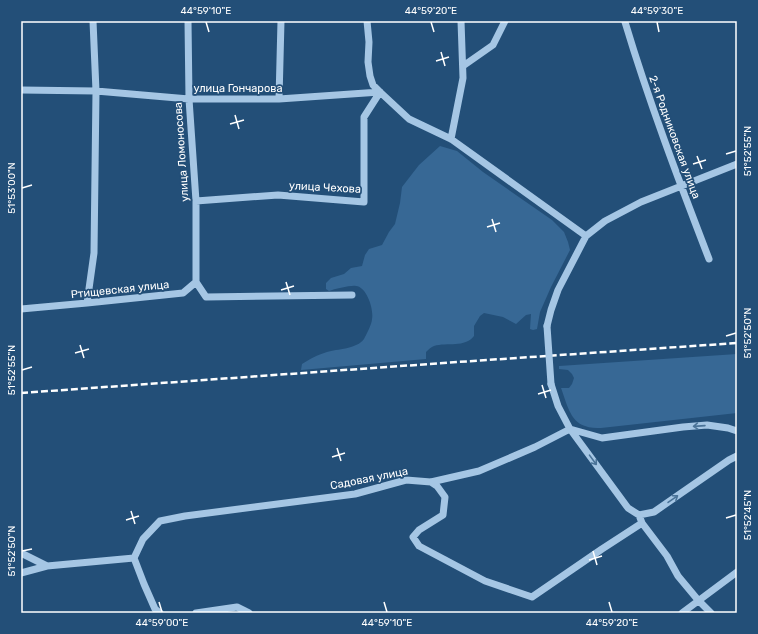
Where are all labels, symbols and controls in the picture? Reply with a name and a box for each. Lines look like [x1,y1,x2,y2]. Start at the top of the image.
text: 44°59'10"E [181,5,231,17]
text: 44°59'20"E [405,5,457,17]
text: 44°59'30"E [631,5,683,17]
street label: 2-я Родниковская улица [646,74,703,201]
street label: улица Гончарова [194,82,282,95]
street label: улица Ломоносова [172,102,191,202]
text: 51°52'55"N [742,126,754,176]
text: 51°53'00"N [6,162,18,214]
street label: улица Чехова [289,179,361,196]
street label: Ртищевская улица [70,278,170,301]
text: 51°52'50"N [742,307,754,358]
text: 51°52'55"N [6,345,18,395]
one-way arrow [693,422,706,429]
one-way arrow [589,454,597,465]
street label: Садовая улица [329,465,409,492]
text: 51°52'45"N [742,490,754,540]
one-way arrow [667,495,678,503]
text: 51°52'50"N [6,525,18,576]
text: 44°59'00"E [136,617,188,629]
text: 44°59'10"E [362,617,412,629]
text: 44°59'20"E [586,617,638,629]

